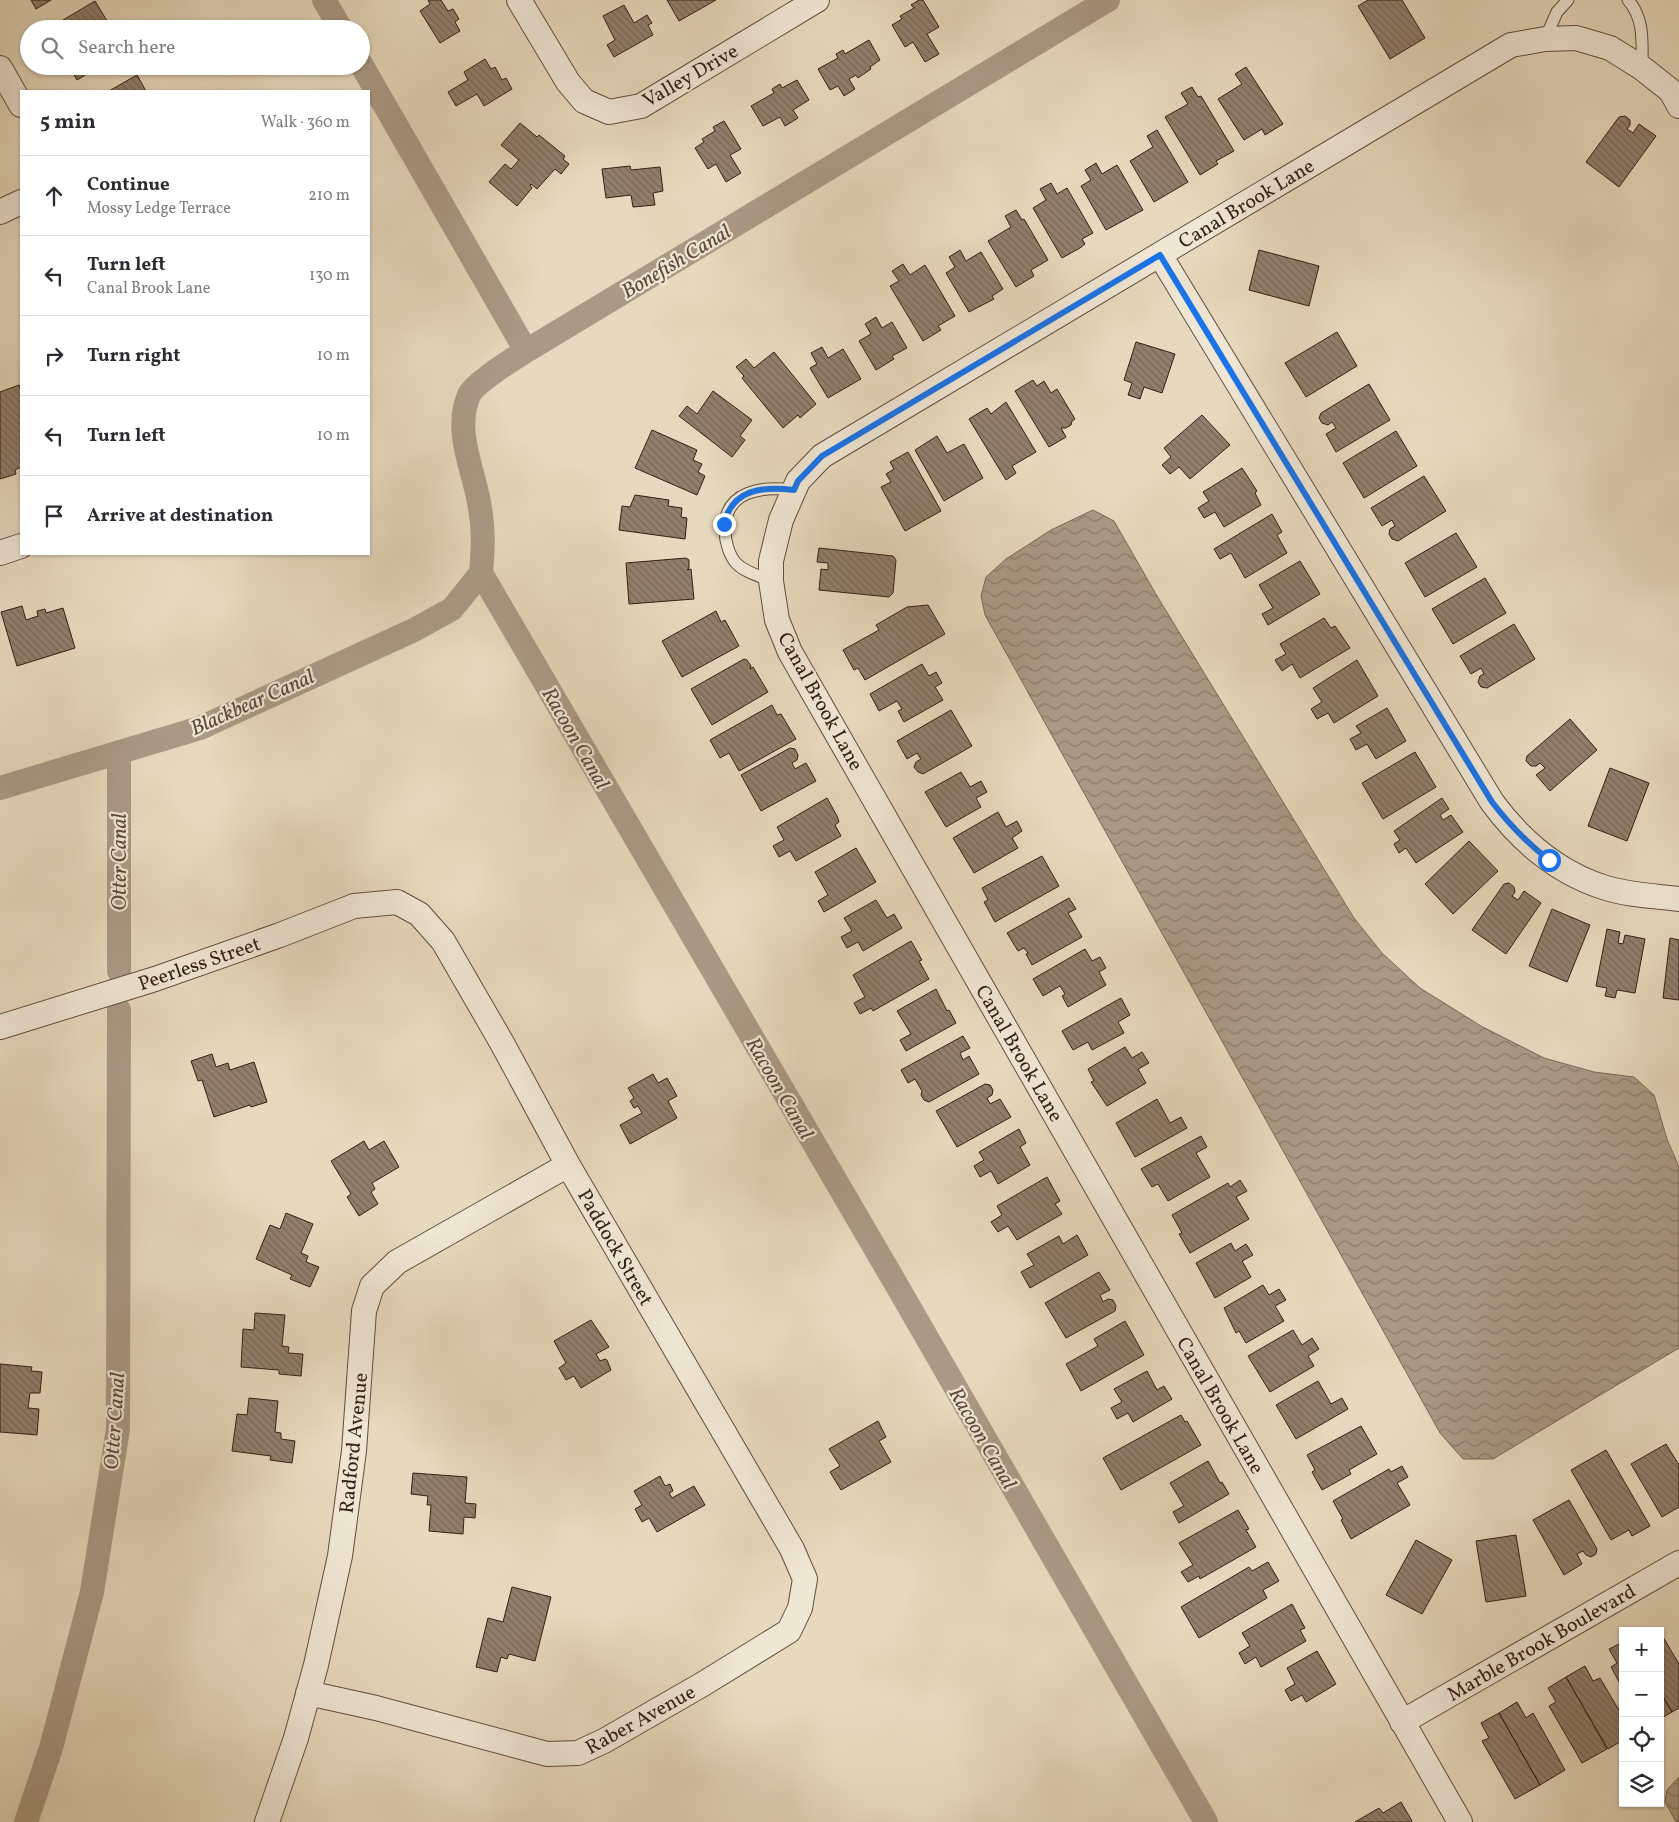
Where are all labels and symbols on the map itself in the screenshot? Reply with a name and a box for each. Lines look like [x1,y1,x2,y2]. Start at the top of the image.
street label: Valley Drive [638,38,744,115]
street label: Canal Brook Lane [1174,153,1320,256]
water label: Bonefish Canal [617,218,737,306]
route end [713,513,736,536]
street label: Canal Brook Lane [770,628,869,776]
water label: Blackbear Canal [186,663,319,744]
water label: Racoon Canal [534,682,616,795]
water label: Otter Canal [106,813,135,911]
route start [1538,849,1561,872]
street label: Peerless Street [135,931,265,999]
street label: Canal Brook Lane [968,980,1069,1128]
water label: Racoon Canal [738,1032,820,1145]
street label: Paddock Street [570,1184,659,1312]
street label: Canal Brook Lane [1169,1332,1270,1480]
water label: Otter Canal [98,1371,133,1471]
street label: Radford Avenue [334,1371,376,1515]
water label: Racoon Canal [941,1382,1023,1495]
street label: Marble Brook Boulevard [1442,1578,1642,1709]
street label: Raber Avenue [581,1679,701,1763]

